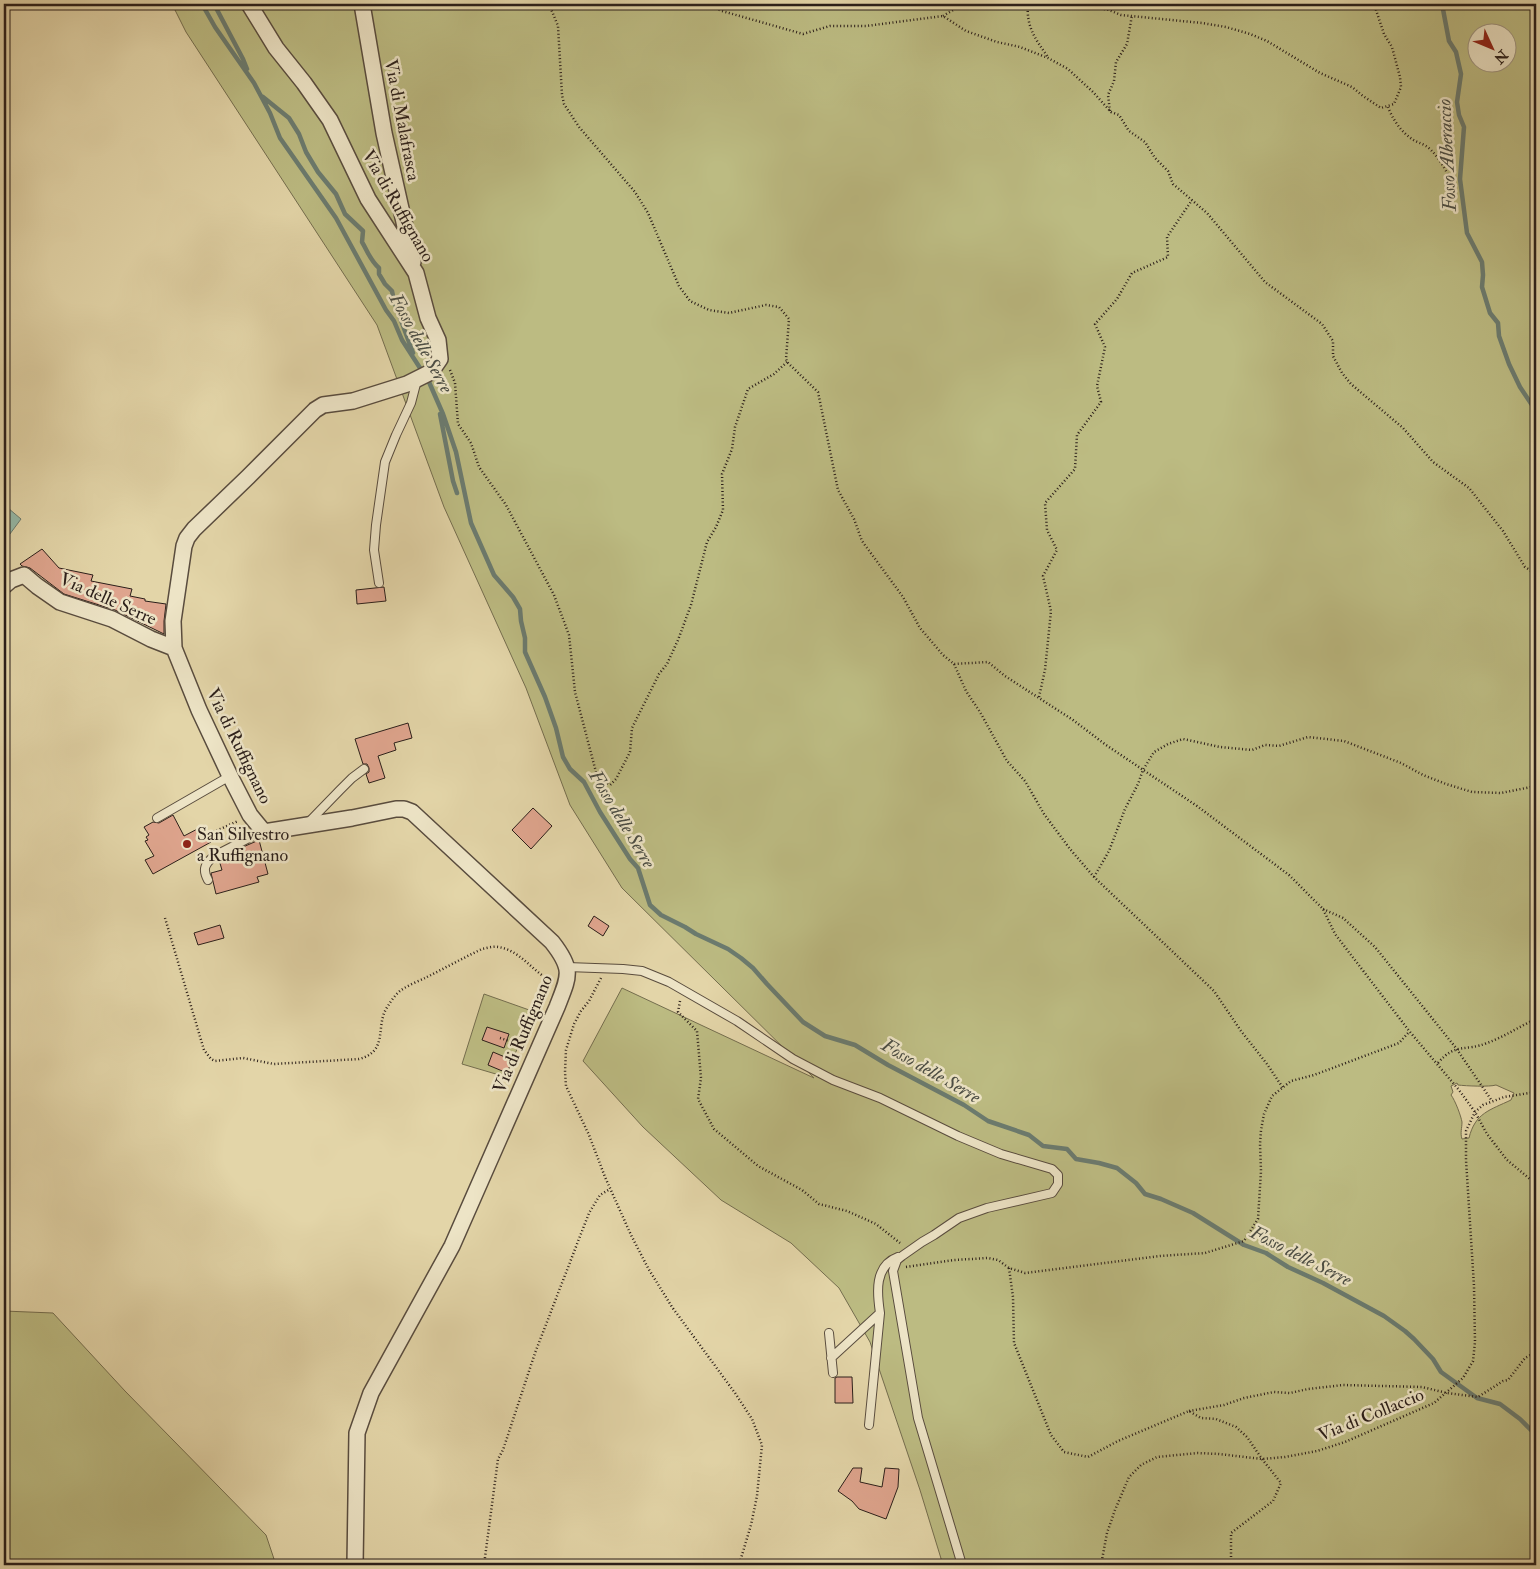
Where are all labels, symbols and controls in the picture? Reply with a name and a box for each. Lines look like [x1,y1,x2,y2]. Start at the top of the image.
north arrow [1468,22,1518,72]
text: N [1490,46,1512,67]
street label: Via di Malafrasca [379,57,425,183]
water label: Fosso Alberaccio [1432,98,1462,213]
street label: Via di Ruffignano [357,146,440,267]
water label: Fosso delle Serre [383,288,459,398]
street label: Via delle Serre [56,567,161,631]
street label: Via di Ruffignano [201,684,277,808]
water label: Fosso delle Serre [583,765,661,873]
place label: San Silvestro a Ruffignano [197,823,290,867]
marker: San Silvestro a Ruffignano [181,838,193,850]
street label: Via di Ruffignano [488,971,558,1097]
water label: Fosso delle Serre [876,1033,985,1109]
water label: Fosso delle Serre [1245,1220,1356,1292]
street label: Via di Collaccio [1315,1383,1428,1447]

